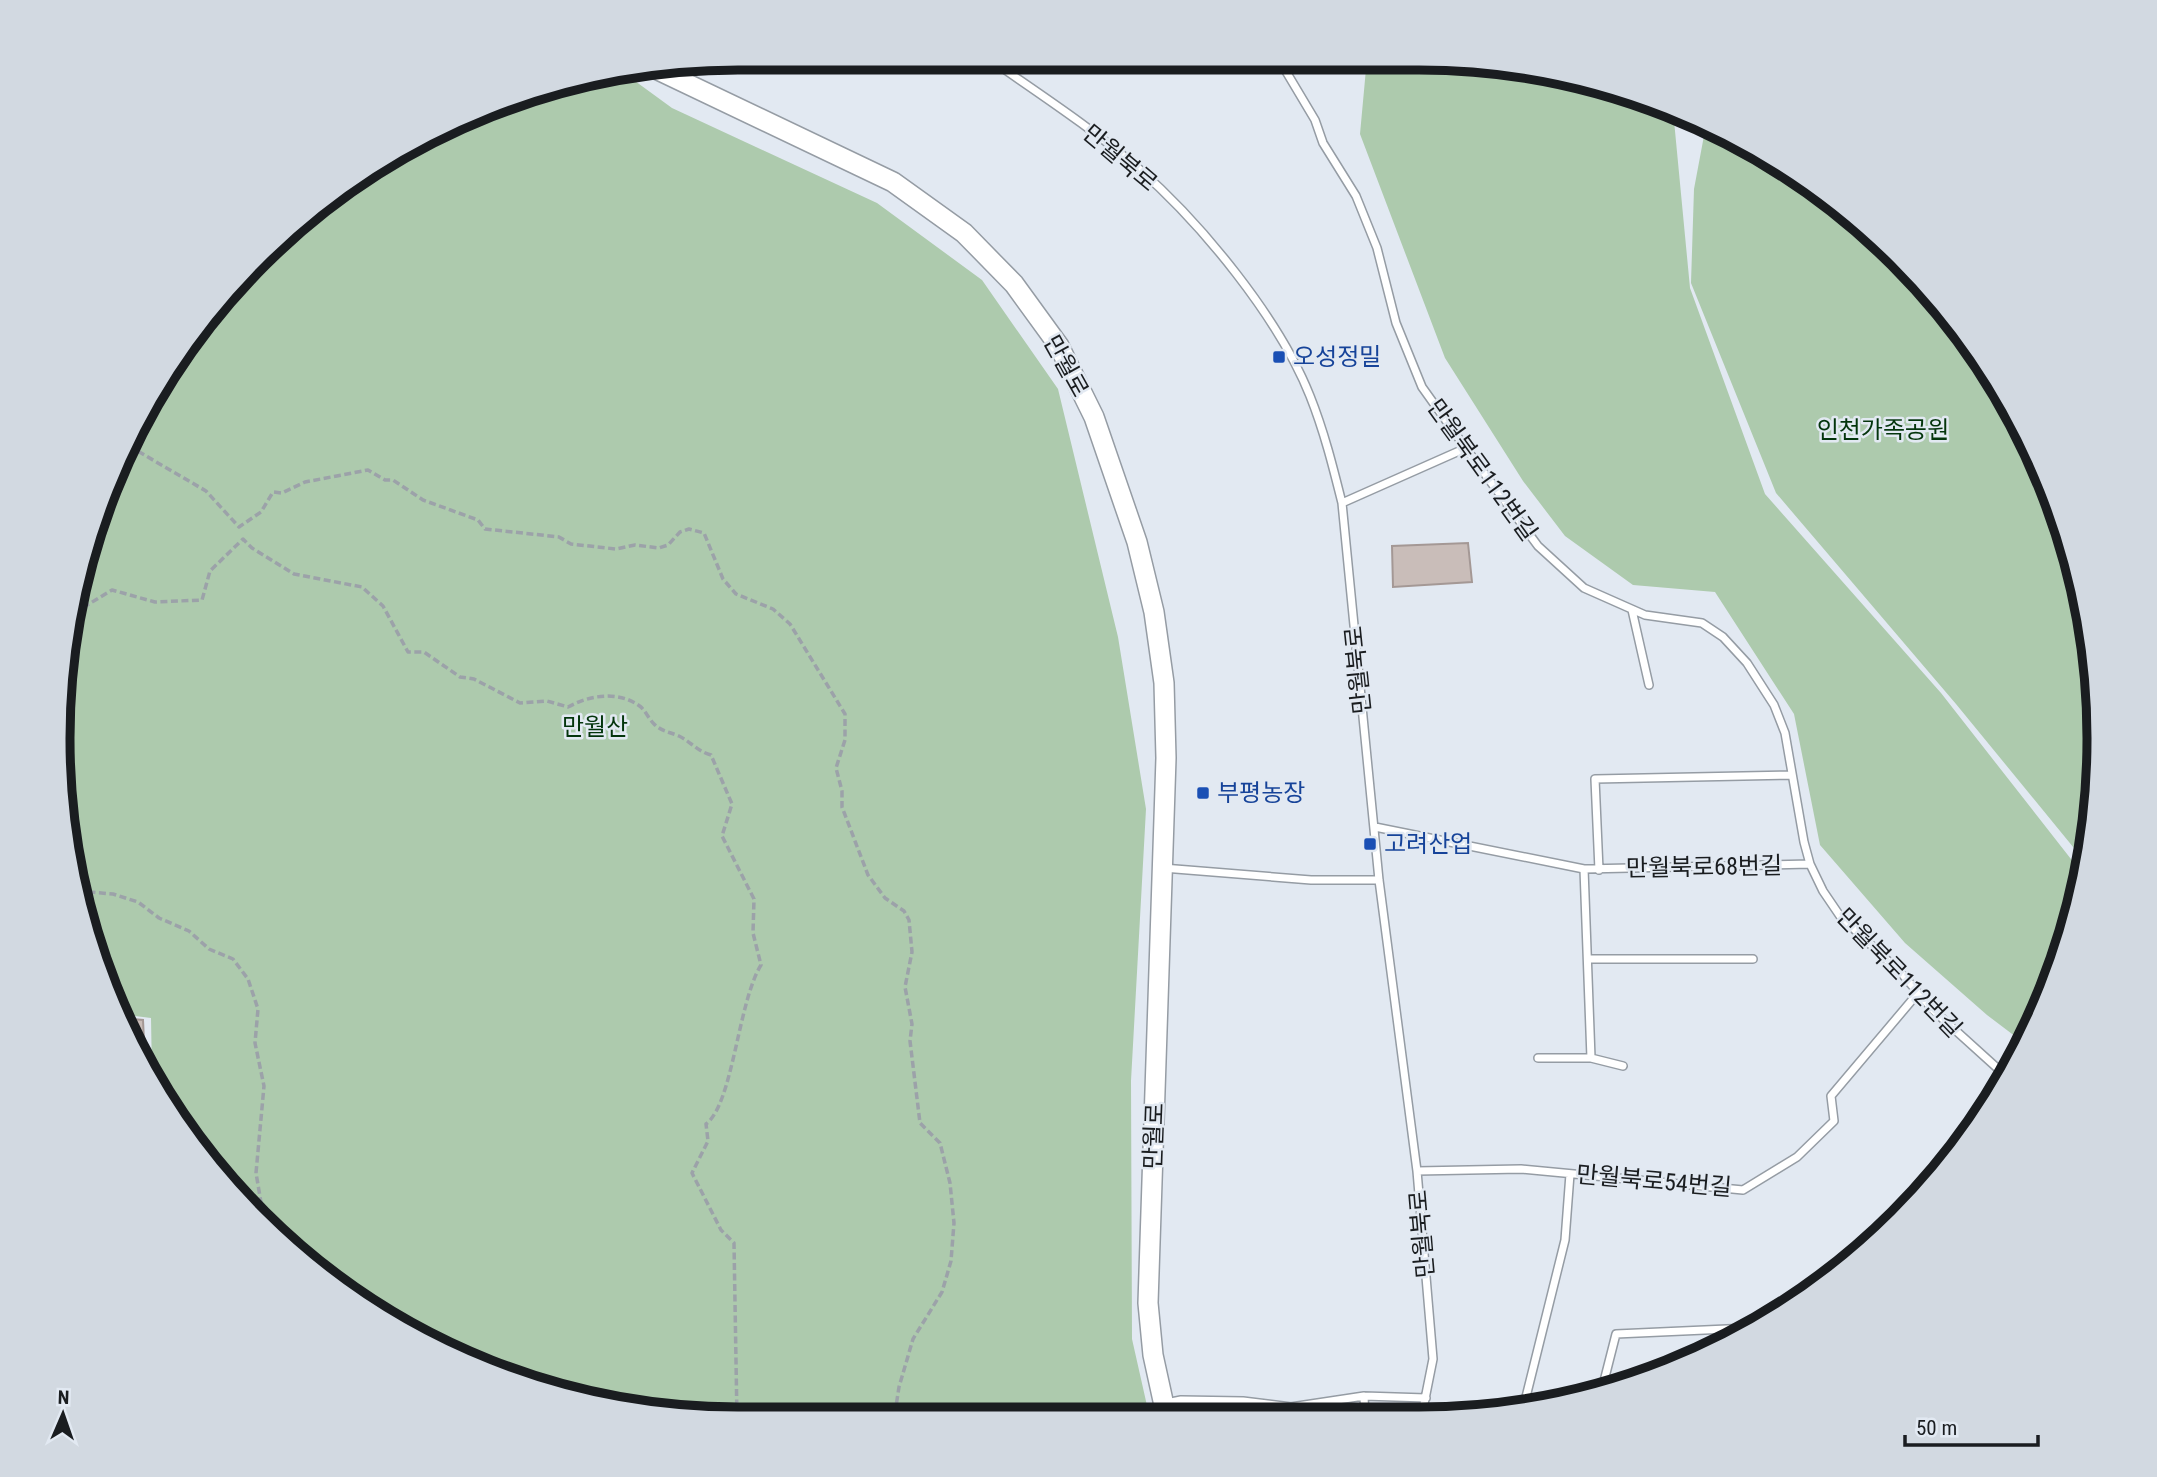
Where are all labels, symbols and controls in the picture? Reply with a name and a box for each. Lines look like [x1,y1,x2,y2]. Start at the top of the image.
street label: 만월북로 [1077,119,1163,197]
street label: 만월로 [1038,330,1094,402]
place label: 오성정밀 [1293,343,1381,371]
marker: 오성정밀 [1271,349,1287,365]
street label: 만월북로112번길 [1421,394,1543,546]
park label: 인천가족공원 [1817,416,1949,444]
street label: 만월북로 [1339,625,1377,715]
park label: 만월산 [562,713,628,741]
place label: 부평농장 [1217,779,1305,807]
marker: 부평농장 [1195,785,1211,801]
place label: 고려산업 [1384,830,1472,858]
marker: 고려산업 [1362,836,1378,852]
street label: 만월북로68번길 [1626,852,1782,882]
street label: 만월북로112번길 [1831,903,1967,1043]
street label: 만월로 [1139,1102,1169,1170]
street label: 만월북로54번길 [1575,1160,1733,1202]
street label: 만월북로 [1404,1189,1440,1279]
north arrow [28,1379,98,1449]
text: N [57,1386,70,1409]
scale bar [1905,1404,2038,1448]
text: 50 m [1916,1416,1957,1440]

